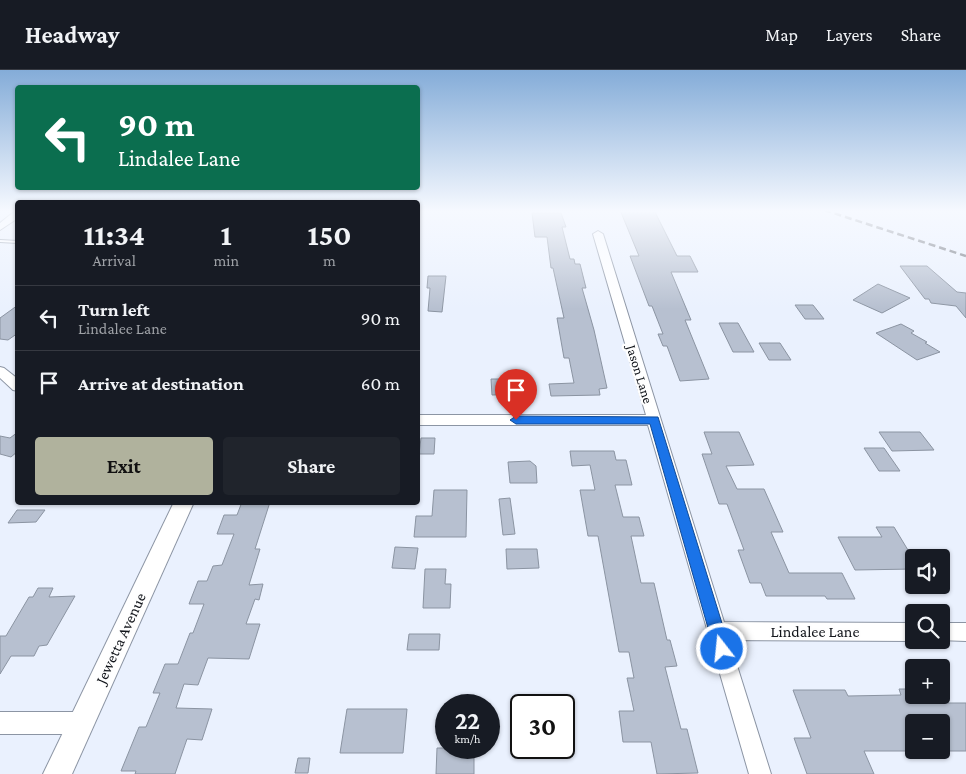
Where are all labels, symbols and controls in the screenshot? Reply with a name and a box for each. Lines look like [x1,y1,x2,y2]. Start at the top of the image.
text: Headway [25,21,119,48]
text: Map [765,25,798,45]
text: Layers [826,25,873,45]
text: Share [901,25,941,45]
icon: left [35,105,100,170]
text: 90 m [118,105,195,144]
text: Lindalee Lane [118,146,240,171]
text: 11:34 [83,218,145,251]
text: 1 [221,218,232,251]
text: 150 [307,218,352,251]
text: Arrival [92,252,136,269]
text: min [213,252,239,269]
text: m [323,252,336,269]
text: Turn left [78,299,150,320]
icon: left [35,304,63,332]
text: 90 m [361,308,400,329]
text: Lindalee Lane [78,320,167,337]
street label: Jason Lane [623,341,656,405]
icon: arrive [35,369,63,397]
pin [495,369,537,420]
text: Arrive at destination [78,373,244,394]
text: 60 m [361,373,400,394]
icon: arrive [502,376,530,404]
button: Exit [35,437,213,495]
button: Share [223,437,400,495]
map controls [905,549,950,759]
button: sound [905,549,950,594]
street label: Jewetta Avenue [91,590,150,689]
button: search [905,604,950,649]
position arrow [695,622,747,674]
street label: Lindalee Lane [771,623,859,640]
button: + [905,659,950,704]
speed limit sign: 30 [510,694,575,759]
text: 22 [455,707,480,734]
button: − [905,714,950,759]
text: km/h [455,732,480,746]

